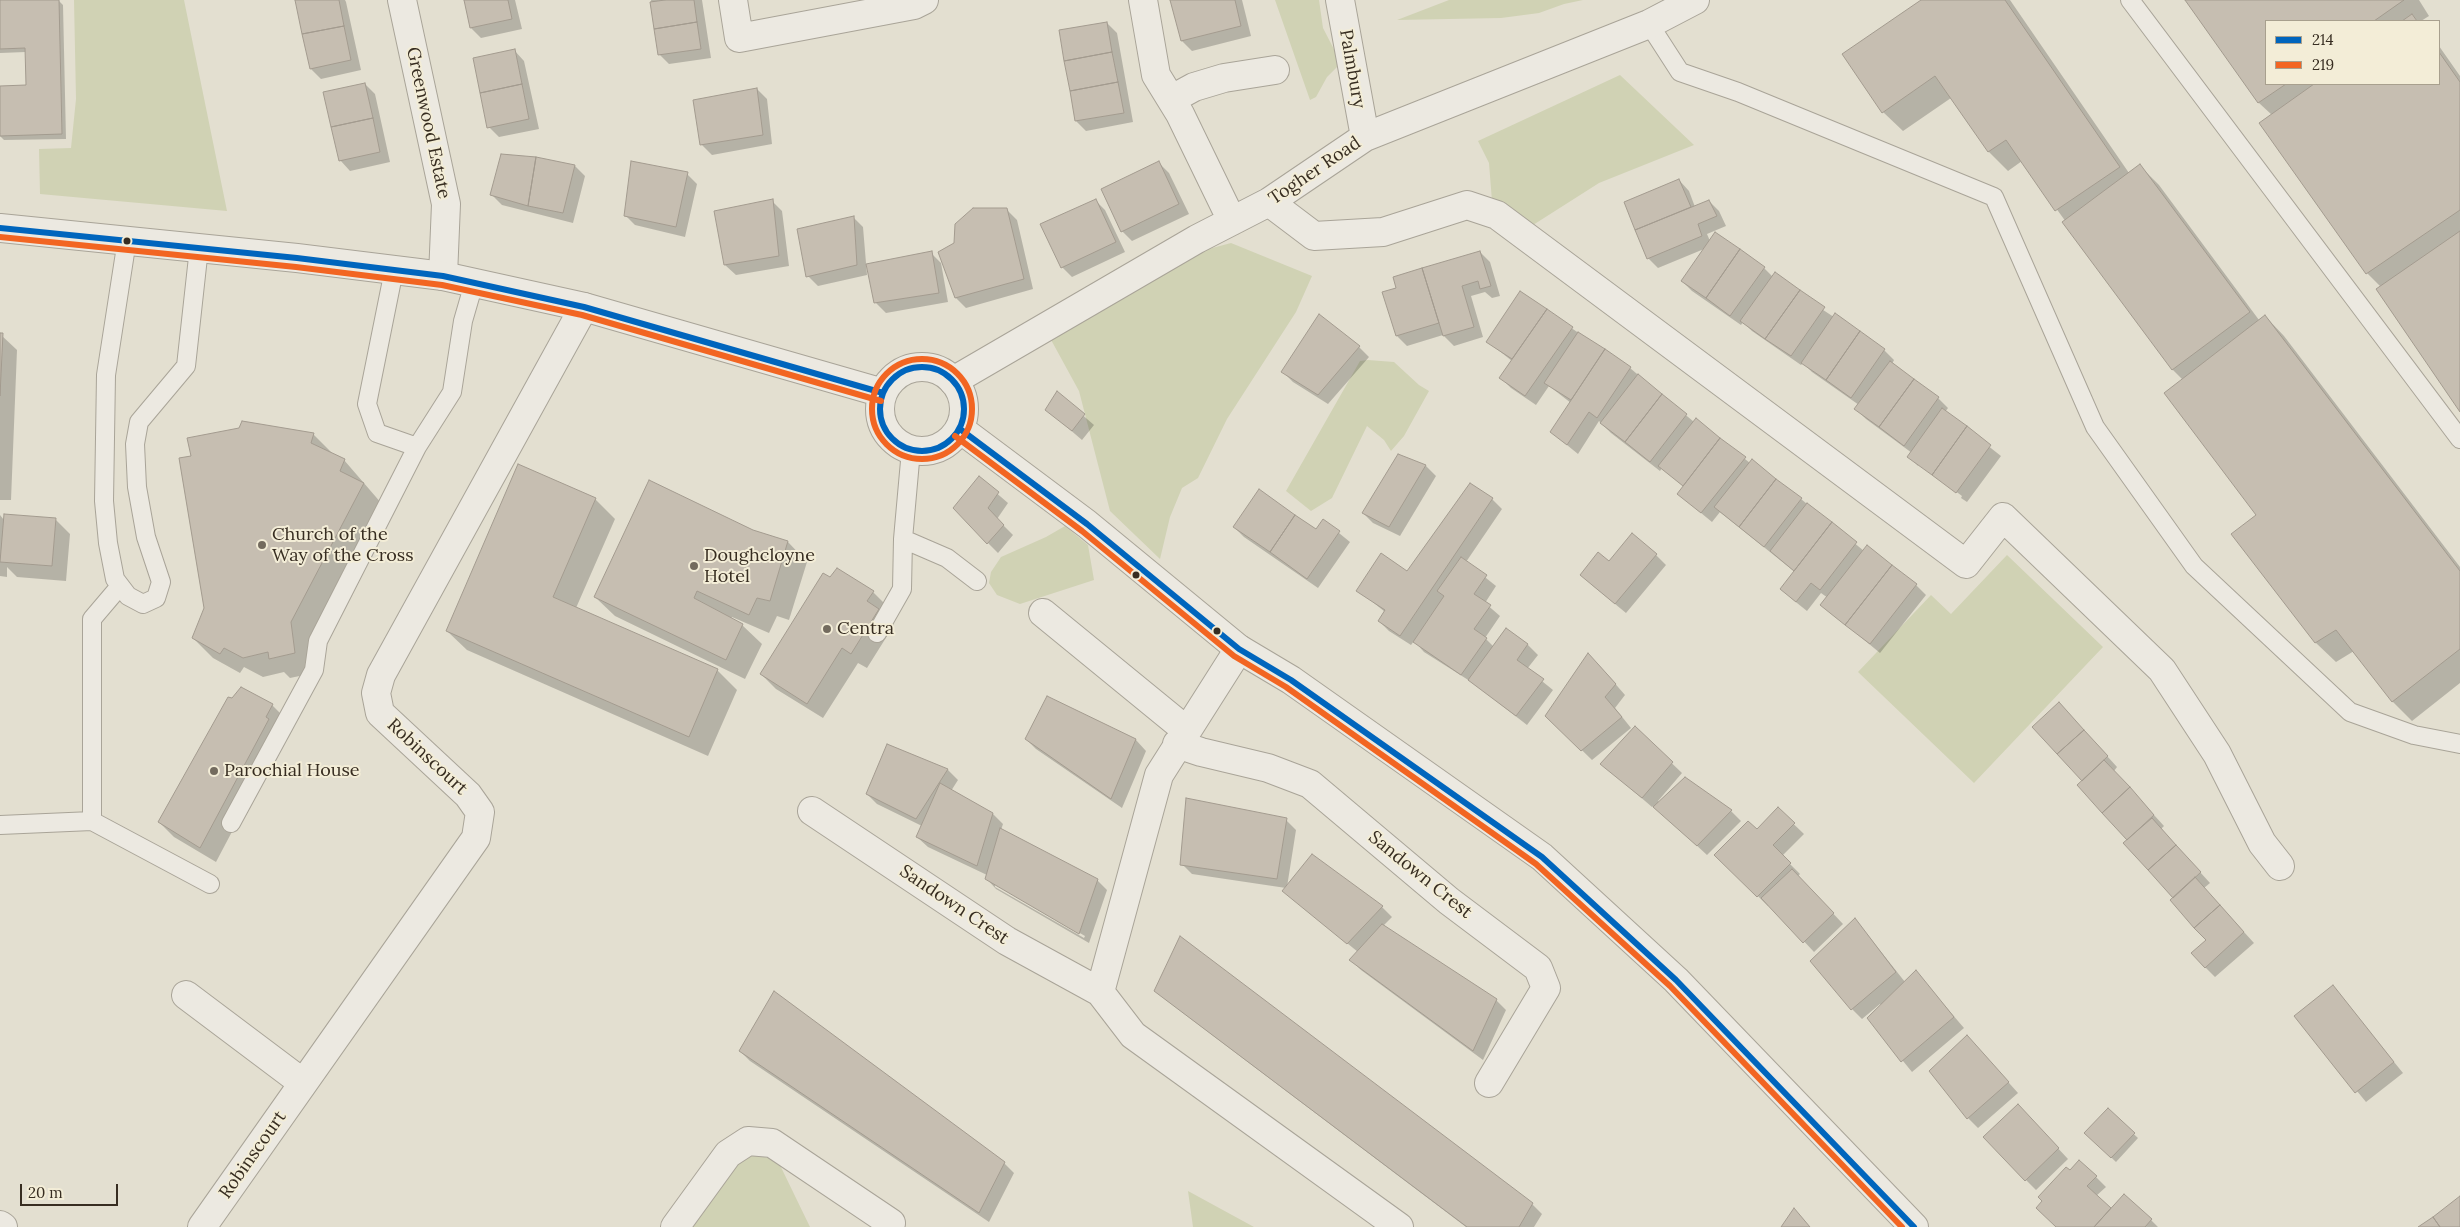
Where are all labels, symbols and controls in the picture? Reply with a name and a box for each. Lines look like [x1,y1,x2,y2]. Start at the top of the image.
legend [2265,20,2440,85]
street label: Palmbury [1334,28,1370,110]
text: 214 [2312,30,2334,49]
street label: Greenwood Estate [401,45,455,201]
text: 219 [2312,55,2334,74]
street label: Togher Road [1265,132,1365,210]
unlabelled marker [122,236,132,246]
place label: Church of the Way of the Cross [272,524,413,566]
marker: Church of the Way of the Cross [256,539,268,551]
place label: Doughcloyne Hotel [704,545,815,588]
marker: Doughcloyne Hotel [688,560,700,572]
unlabelled marker [1131,570,1141,580]
place label: Centra [837,618,894,640]
marker: Centra [821,623,833,635]
unlabelled marker [1212,626,1222,636]
street label: Robinscourt [382,714,472,800]
place label: Parochial House [224,760,360,782]
marker: Parochial House [208,765,220,777]
street label: Sandown Crest [1364,827,1476,923]
street label: Sandown Crest [895,861,1013,949]
street label: Robinscourt [215,1107,291,1203]
scale bar [22,1174,120,1206]
text: 20 m [28,1183,63,1202]

